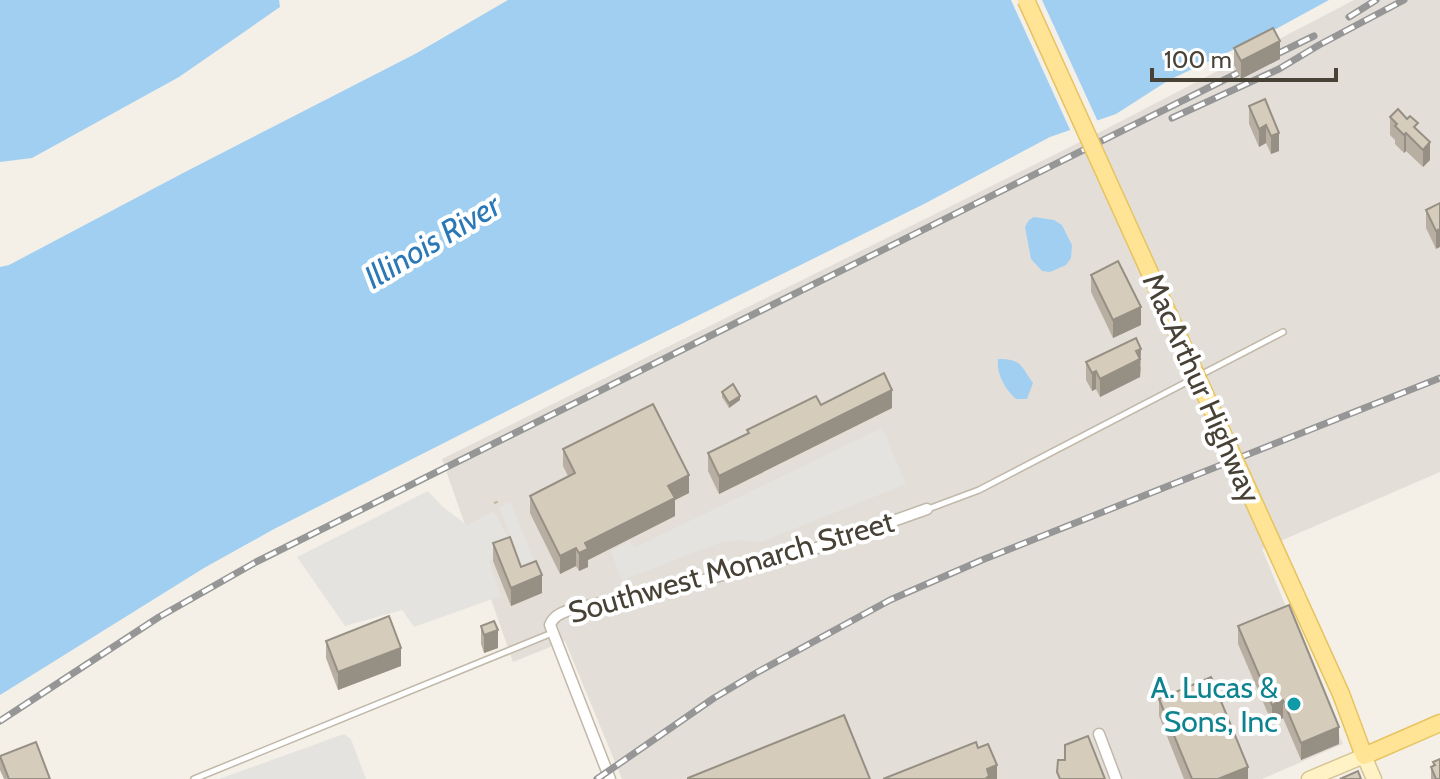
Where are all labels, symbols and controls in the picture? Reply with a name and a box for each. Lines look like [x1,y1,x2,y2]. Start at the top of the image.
scale bar [1152,32,1336,82]
text: 100 m [1164,45,1232,74]
water label: Illinois River [357,185,508,297]
street label: MacArthur Highway [1135,268,1269,508]
street label: Southwest Monarch Street [564,503,898,631]
place label: A. Lucas & Sons, Inc [1150,669,1278,740]
marker: A. Lucas & Sons, Inc [1285,695,1303,713]

